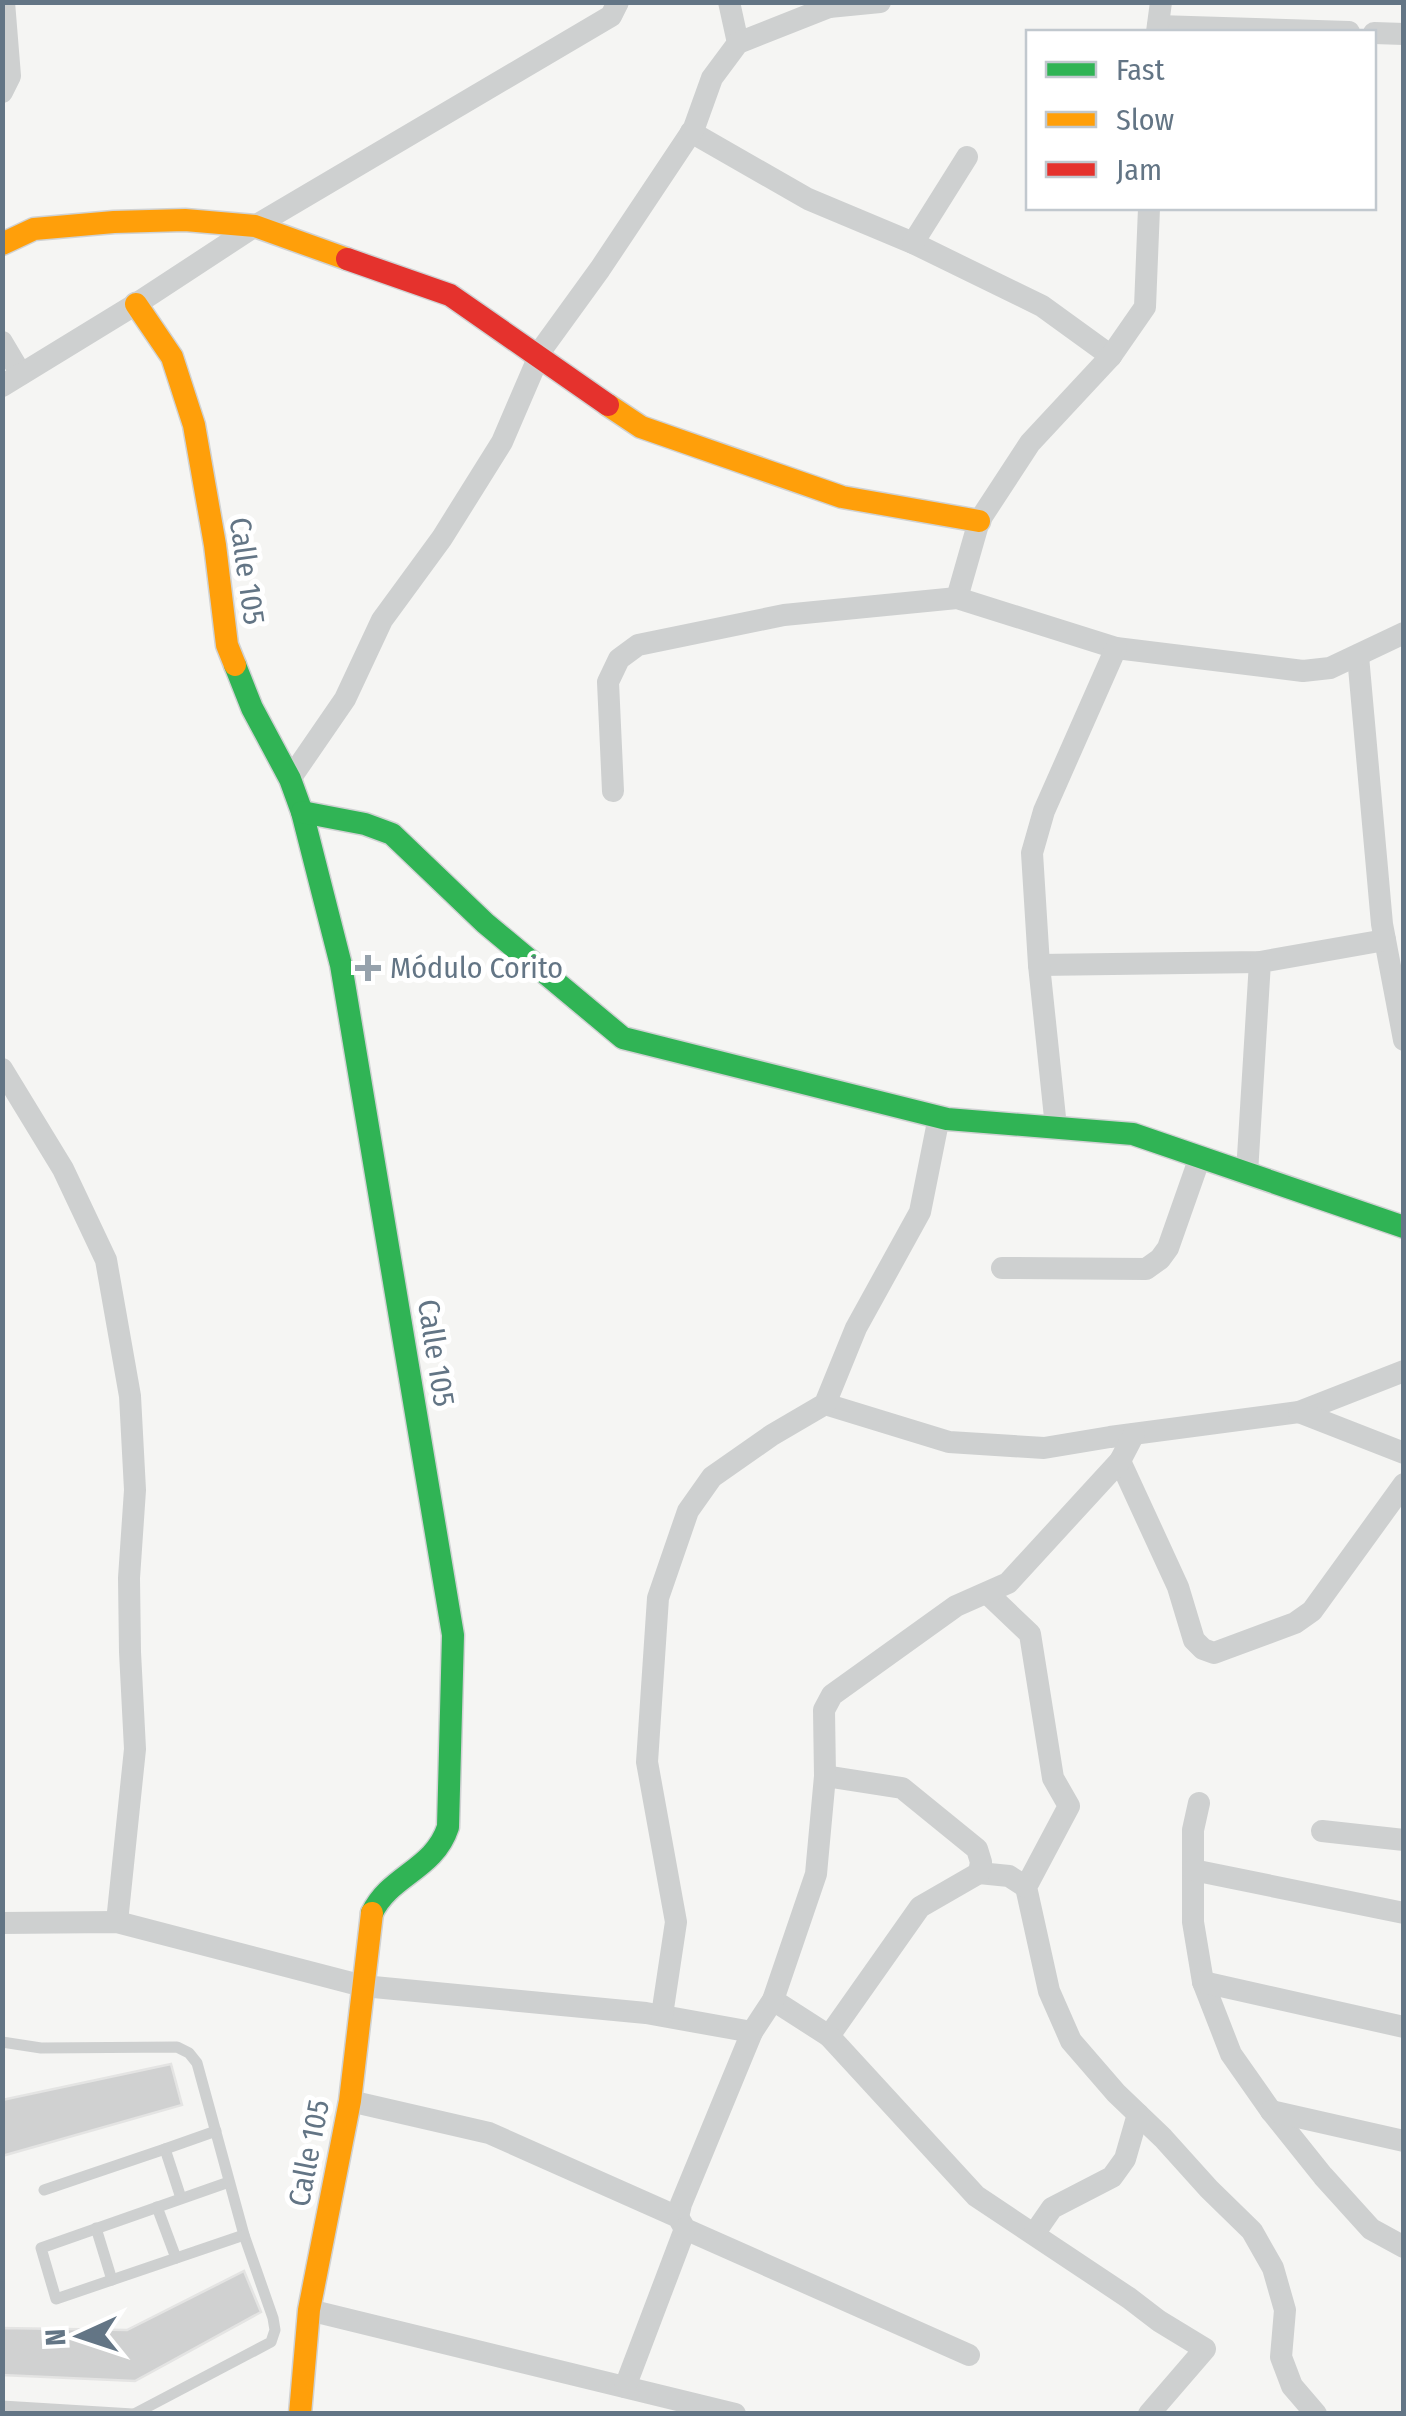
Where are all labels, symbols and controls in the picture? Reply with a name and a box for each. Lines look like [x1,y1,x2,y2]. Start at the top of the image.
legend [1026,30,1376,210]
text: Fast [1116,52,1165,88]
text: Slow [1116,102,1174,138]
text: Jam [1116,152,1162,188]
street label: Calle 105 [222,515,272,627]
place label: Módulo Corito [390,950,563,986]
marker: Módulo Corito [355,955,381,981]
street label: Calle 105 [410,1297,462,1409]
street label: Calle 105 [281,2097,337,2209]
north arrow [30,2286,130,2386]
text: N [39,2328,72,2347]

